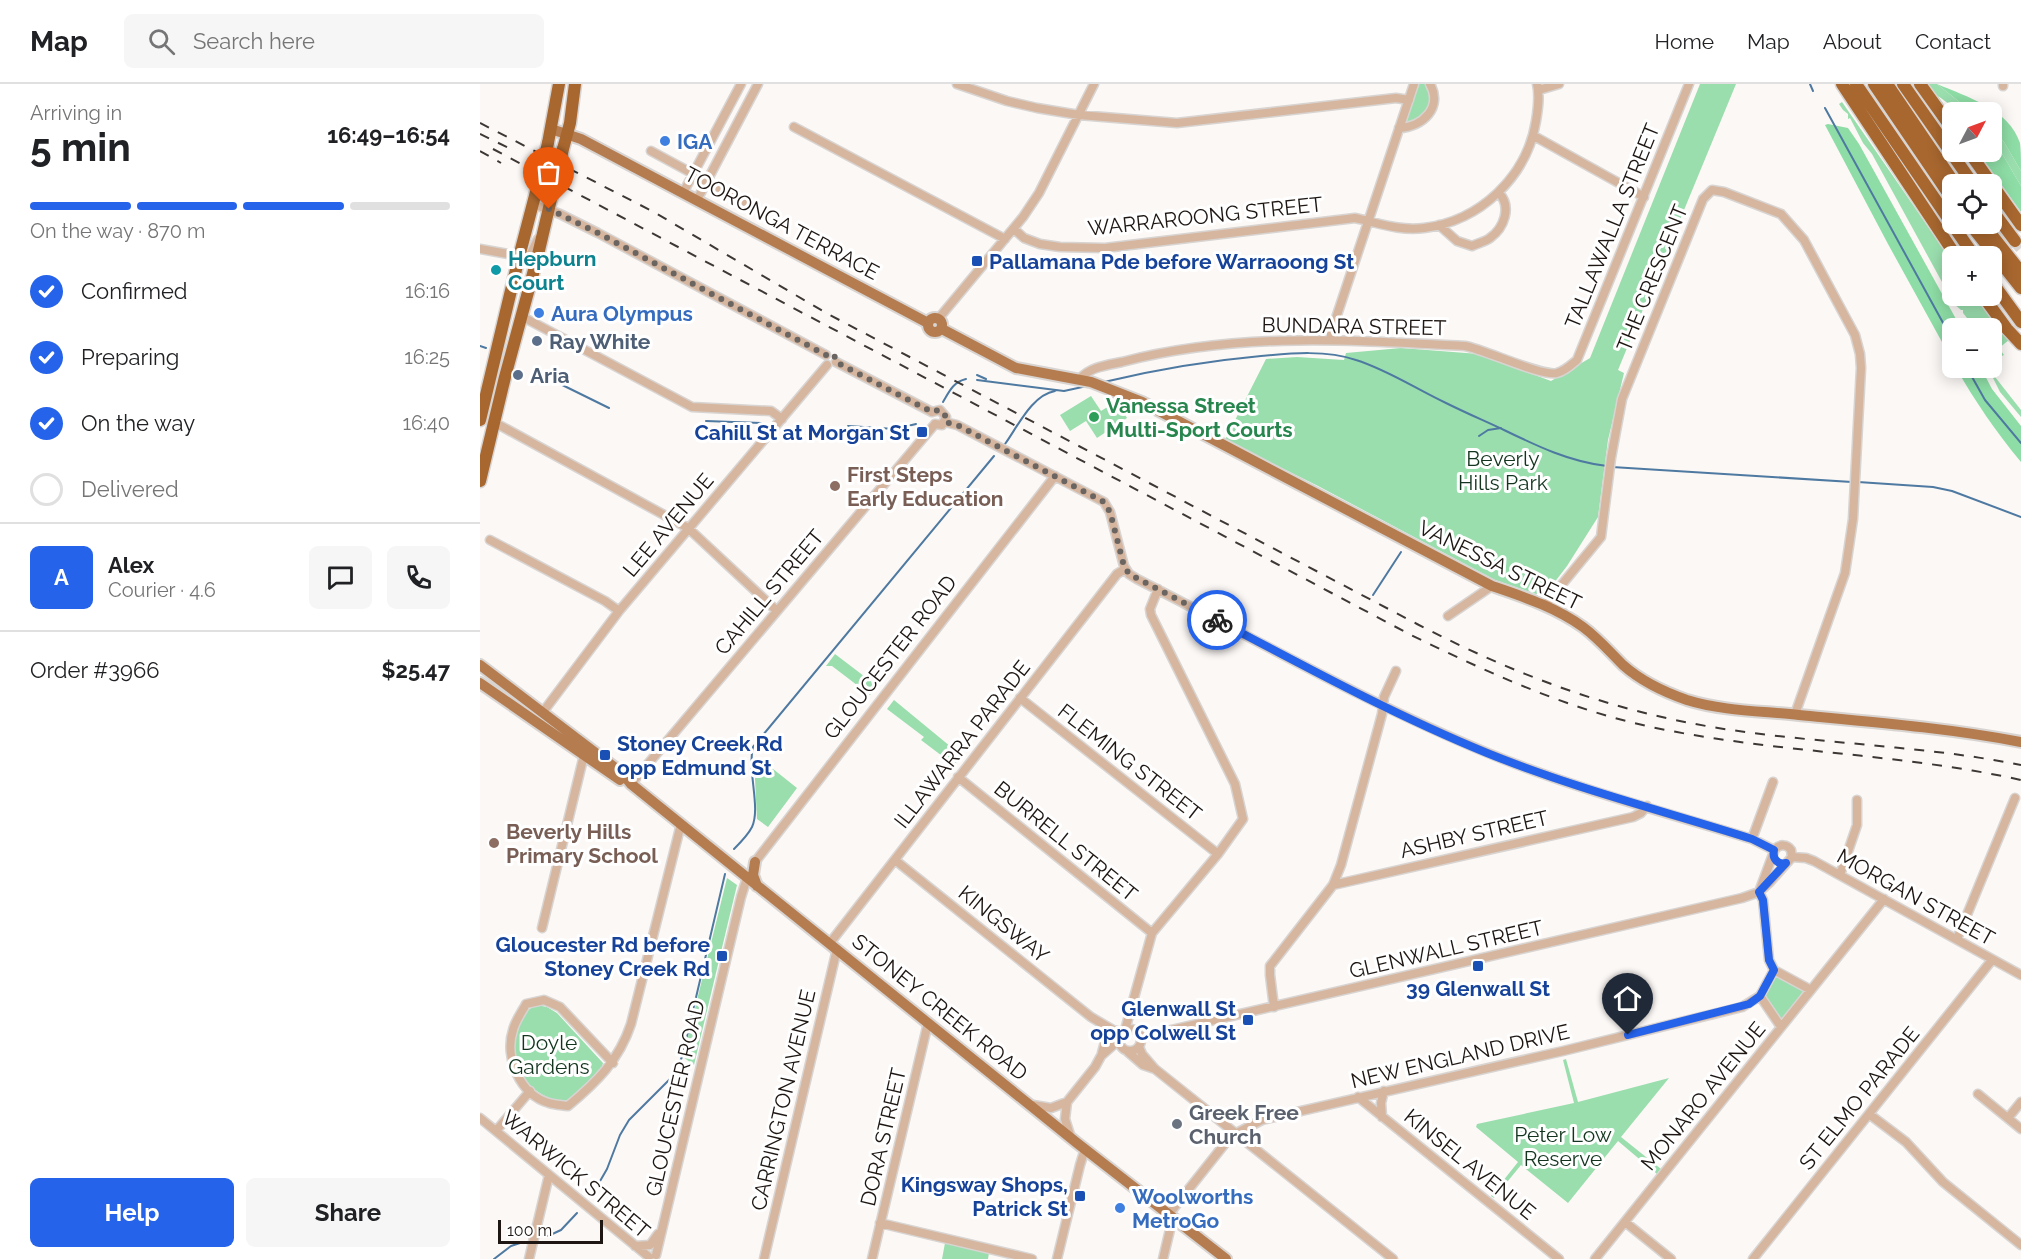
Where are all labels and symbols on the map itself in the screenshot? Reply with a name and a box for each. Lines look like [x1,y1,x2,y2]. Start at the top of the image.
north arrow [1942,102,2002,162]
street label: TALLAWALLA STREET [1559,120,1665,332]
place label: IGA [677,129,713,154]
marker: IGA [658,134,672,148]
pin [523,147,574,209]
street label: TOORONGA TERRACE [680,161,884,285]
street label: WARRAROONG STREET [1086,191,1324,241]
street label: THE CRESCENT [1611,201,1693,355]
place label: Hepburn Court [508,246,596,295]
place label: Pallamana Pde before Warraoong St [989,249,1354,274]
marker: Pallamana Pde before Warraoong St [970,254,984,268]
marker: Hepburn Court [489,263,503,277]
place label: Aura Olympus [551,301,693,326]
marker: Aura Olympus [532,306,546,320]
street label: BUNDARA STREET [1261,312,1447,340]
place label: Ray White [549,329,651,354]
marker: Ray White [530,334,544,348]
place label: Aria [530,363,570,388]
marker: Aria [511,368,525,382]
place label: Vanessa Street Multi-Sport Courts [1106,393,1293,442]
marker: Vanessa Street Multi-Sport Courts [1087,410,1101,424]
place label: Cahill St at Morgan St [694,420,910,445]
marker: Cahill St at Morgan St [915,425,929,439]
park label: Beverly Hills Park [1458,446,1548,495]
place label: First Steps Early Education [847,462,1004,511]
street label: LEE AVENUE [617,468,719,582]
marker: First Steps Early Education [828,479,842,493]
street label: VANESSA STREET [1415,515,1586,615]
street label: CAHILL STREET [709,524,829,660]
street label: GLOUCESTER ROAD [818,570,962,744]
courier [1187,590,1247,650]
street label: ILLAWARRA PARADE [889,655,1035,833]
street label: FLEMING STREET [1053,698,1207,826]
place label: Stoney Creek Rd opp Edmund St [617,731,783,780]
marker: Stoney Creek Rd opp Edmund St [598,748,612,762]
street label: BURRELL STREET [989,776,1143,906]
street label: ASHBY STREET [1397,805,1551,863]
place label: Beverly Hills Primary School [506,819,658,868]
marker: Beverly Hills Primary School [487,836,501,850]
street label: MORGAN STREET [1833,843,1999,951]
street label: KINGSWAY [954,880,1055,968]
street label: GLENWALL STREET [1347,915,1545,983]
street label: STONEY CREEK ROAD [847,929,1033,1085]
place label: Gloucester Rd before Stoney Creek Rd [496,932,710,981]
marker: Gloucester Rd before Stoney Creek Rd [715,949,729,963]
marker: 39 Glenwall St [1471,959,1485,973]
pin [1602,973,1653,1035]
place label: 39 Glenwall St [1406,976,1550,1001]
street label: CARRINGTON AVENUE [745,987,821,1213]
place label: Glenwall St opp Colwell St [1090,996,1236,1045]
street label: GLOUCESTER ROAD [640,997,710,1199]
marker: Glenwall St opp Colwell St [1241,1013,1255,1027]
street label: MONARO AVENUE [1635,1017,1771,1175]
street label: NEW ENGLAND DRIVE [1348,1019,1572,1093]
street label: ST ELMO PARADE [1794,1021,1924,1175]
park label: Doyle Gardens [508,1030,590,1079]
street label: DORA STREET [855,1065,911,1208]
place label: Greek Free Church [1189,1100,1299,1149]
street label: KINSEL AVENUE [1399,1103,1541,1225]
street label: WARWICK STREET [497,1105,655,1243]
marker: Greek Free Church [1170,1117,1184,1131]
park label: Peter Low Reserve [1514,1122,1612,1171]
place label: Kingsway Shops, Patrick St [901,1172,1068,1221]
place label: Woolworths MetroGo [1132,1184,1253,1233]
marker: Kingsway Shops, Patrick St [1073,1189,1087,1203]
marker: Woolworths MetroGo [1113,1201,1127,1215]
scale bar [498,1217,603,1244]

